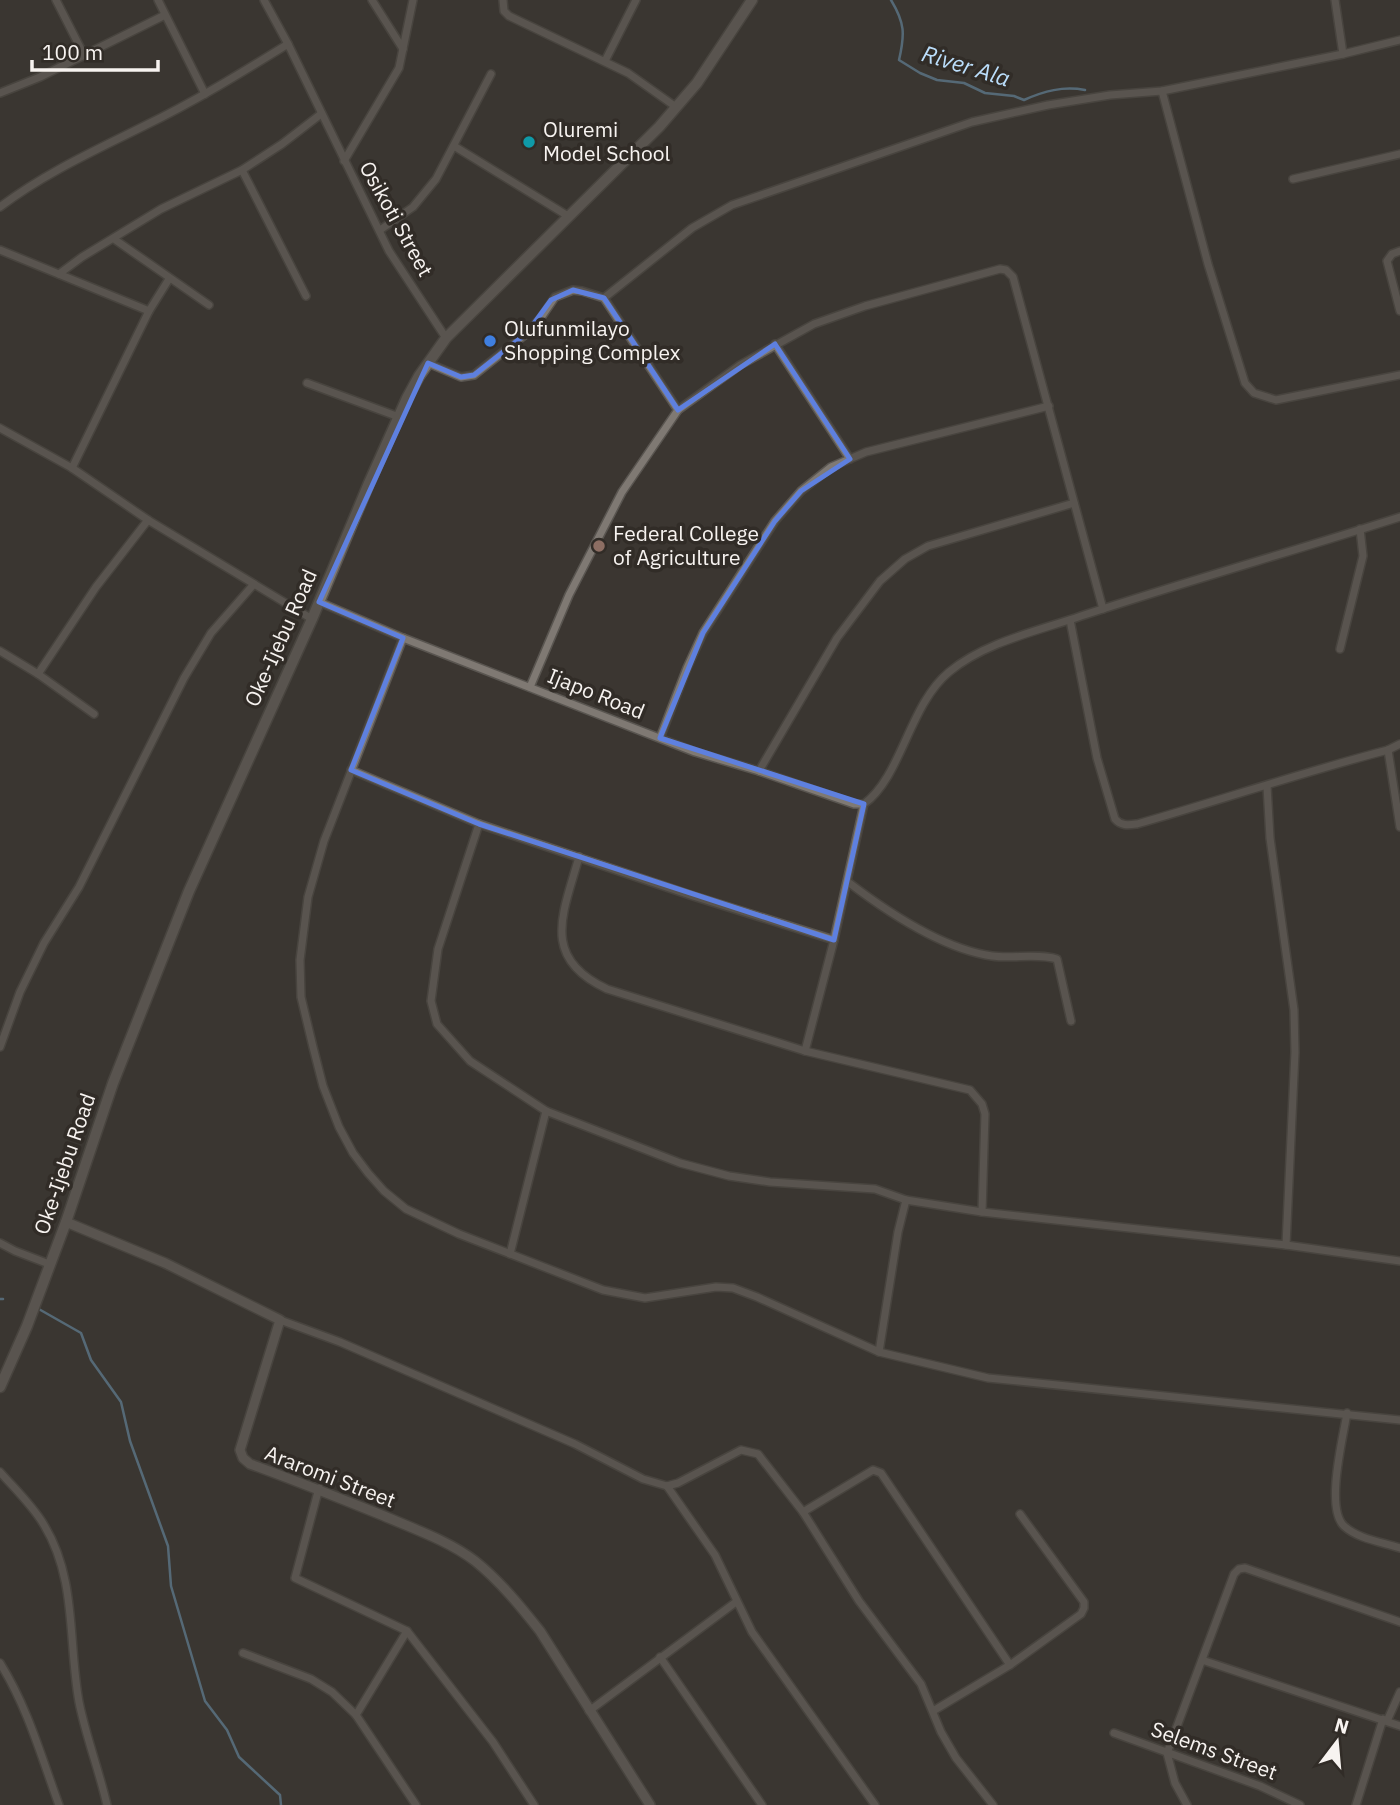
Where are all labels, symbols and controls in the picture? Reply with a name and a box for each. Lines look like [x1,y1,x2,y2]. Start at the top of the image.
scale bar [32,28,158,72]
water label: River Ala [918,37,1014,93]
text: 100 m [42,38,103,66]
place label: Oluremi Model School [543,115,670,167]
marker: Oluremi Model School [521,134,537,150]
street label: Osikoti Street [354,156,440,281]
place label: Olufunmilayo Shopping Complex [504,314,681,366]
marker: Olufunmilayo Shopping Complex [482,333,498,349]
place label: Federal College of Agriculture [613,519,759,571]
marker: Federal College of Agriculture [591,538,607,554]
street label: Oke-Ijebu Road [237,564,323,711]
street label: Ijapo Road [544,661,649,725]
street label: Oke-Ijebu Road [27,1089,101,1238]
street label: Araromi Street [261,1438,400,1514]
north arrow [1302,1707,1372,1777]
text: N [1332,1712,1352,1739]
street label: Selems Street [1147,1714,1281,1786]

